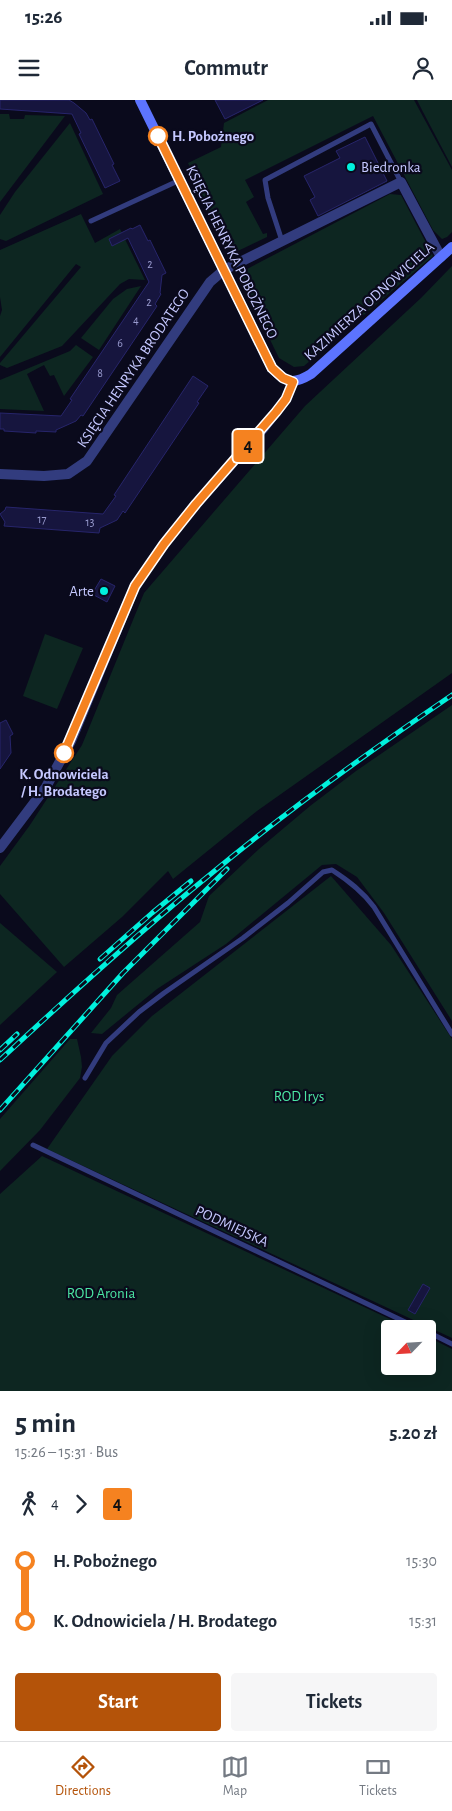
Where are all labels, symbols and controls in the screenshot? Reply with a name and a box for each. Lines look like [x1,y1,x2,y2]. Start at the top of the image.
text: 15:26 [25,8,63,27]
icon: menu [15,54,43,82]
icon: person [409,54,437,82]
text: Commutr [184,57,268,79]
marker: H. Pobożnego [148,126,168,146]
place label: H. Pobożnego [172,129,254,144]
place label: Biedronka [361,160,421,175]
marker: Biedronka [345,161,357,173]
street label: KSIĘCIA HENRYKA POBOŻNEGO [183,162,282,341]
street label: KAZIMIERZA ODNOWICIELA [302,239,437,363]
house number: 2 [147,258,153,270]
street label: KSIĘCIA HENRYKA BRODATEGO [75,286,192,450]
house number: 2 [146,296,152,308]
house number: 4 [133,314,139,326]
house number: 6 [117,337,123,349]
house number: 8 [97,367,103,379]
line badge: 4 [232,430,264,462]
text: 4 [243,437,253,455]
house number: 17 [37,513,47,525]
house number: 13 [85,516,95,528]
place label: Arte [69,584,94,599]
marker: Arte [98,585,110,597]
marker: K. Odnowiciela / H. Brodatego [54,743,74,763]
place label: K. Odnowiciela / H. Brodatego [19,767,109,799]
park label: ROD Irys [274,1089,324,1104]
street label: PODMIEJSKA [193,1203,271,1250]
park label: ROD Aronia [67,1286,135,1301]
north arrow [381,1320,436,1375]
map controls [381,1320,436,1375]
text: 5 min [15,1410,76,1438]
text: 5.20 zł [389,1424,437,1443]
text: 15:26 – 15:31 · Bus [15,1444,118,1460]
icon: walk [15,1490,43,1518]
icon: forward [67,1490,95,1518]
text: 4 [51,1495,59,1511]
text: 4 [113,1495,122,1513]
text: H. Pobożnego [53,1552,157,1571]
text: 15:30 [406,1553,437,1569]
text: K. Odnowiciela / H. Brodatego [53,1612,277,1631]
text: 15:31 [409,1613,437,1629]
button: Start [15,1673,221,1731]
button: Tickets [231,1673,437,1731]
tab: Directions [55,1753,111,1800]
tab: Map [221,1753,249,1800]
tab: Tickets [359,1753,397,1800]

